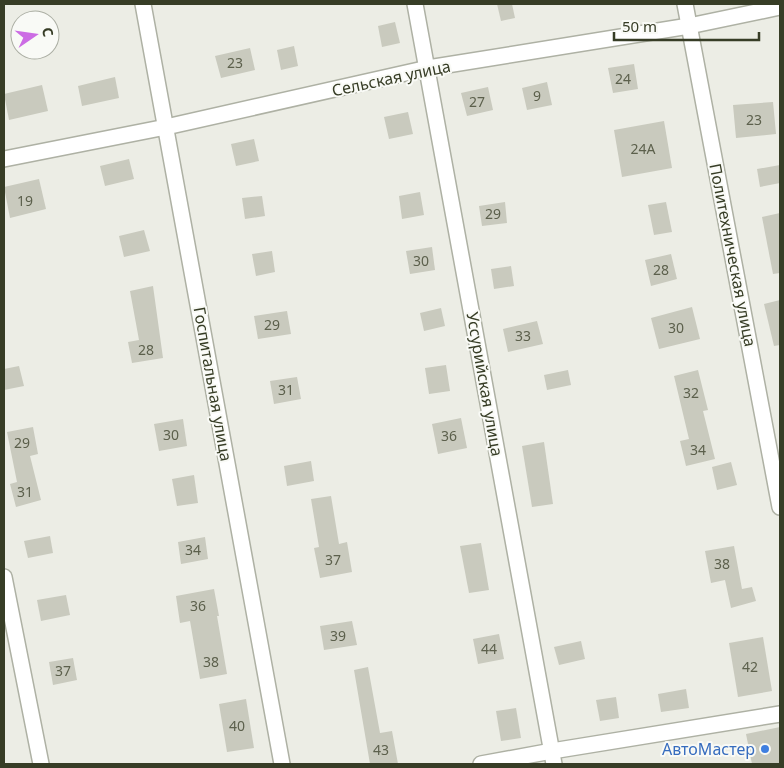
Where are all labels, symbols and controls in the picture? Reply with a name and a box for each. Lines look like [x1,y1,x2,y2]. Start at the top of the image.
north arrow [10,10,60,60]
scale bar [614,10,759,42]
text: 50 m [622,16,657,36]
text: С [38,25,58,39]
house number: 23 [227,53,243,72]
street label: Сельская улица [330,55,452,101]
house number: 24 [615,69,631,88]
house number: 9 [533,86,541,105]
house number: 27 [469,92,485,111]
house number: 23 [746,110,762,129]
house number: 24А [631,139,656,158]
street label: Политехническая улица [704,161,762,349]
house number: 19 [17,191,33,210]
house number: 29 [485,204,501,223]
house number: 30 [413,251,429,270]
house number: 28 [653,260,669,279]
street label: Госпитальная улица [189,305,237,463]
street label: Уссурийская улица [461,310,509,458]
house number: 29 [264,315,280,334]
house number: 30 [668,318,684,337]
house number: 33 [515,326,531,345]
house number: 28 [138,340,154,359]
house number: 31 [278,380,294,399]
house number: 32 [683,383,699,402]
house number: 30 [163,425,179,444]
house number: 36 [441,426,457,445]
house number: 29 [14,433,30,452]
house number: 34 [690,440,706,459]
house number: 31 [17,482,33,501]
house number: 34 [185,540,201,559]
house number: 37 [325,550,341,569]
house number: 38 [714,554,730,573]
house number: 36 [190,596,206,615]
house number: 39 [330,626,346,645]
house number: 44 [481,639,497,658]
house number: 38 [203,652,219,671]
house number: 42 [742,657,758,676]
house number: 37 [55,661,71,680]
house number: 40 [229,716,245,735]
place label: АвтоМастер [662,738,755,760]
house number: 43 [373,740,389,759]
marker: АвтоМастер [759,743,771,755]

